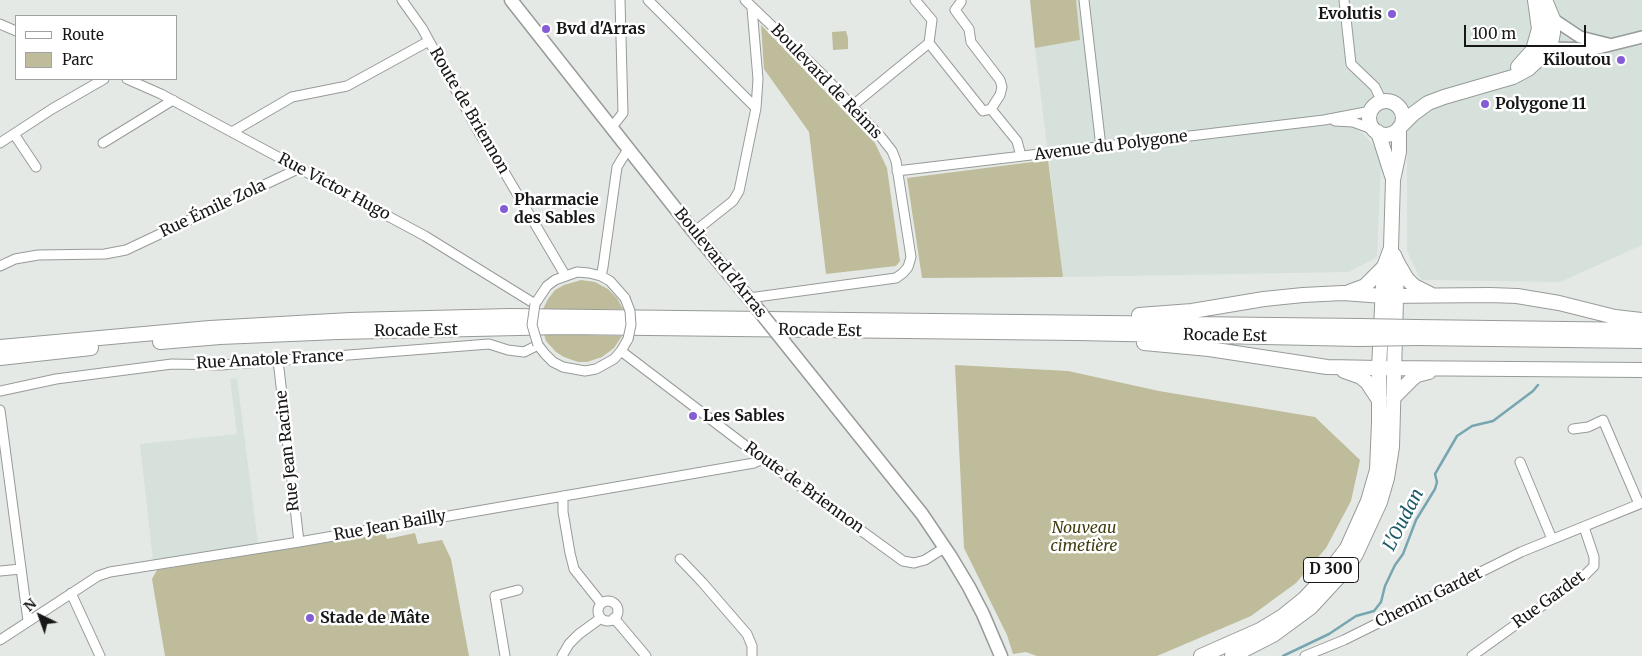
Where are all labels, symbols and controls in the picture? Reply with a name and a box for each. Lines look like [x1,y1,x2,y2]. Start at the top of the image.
place label: Evolutis [1318,4,1382,24]
marker: Evolutis [1386,8,1398,20]
legend [15,15,178,80]
scale bar [1467,15,1590,47]
place label: Bvd d'Arras [556,19,646,39]
street label: Boulevard de Reims [766,21,886,143]
marker: Bvd d'Arras [540,23,552,35]
text: 100 m [1472,24,1516,43]
text: Route [62,25,104,44]
street label: Route de Briennon [425,44,513,178]
text: Parc [62,50,93,69]
place label: Kiloutou [1543,50,1611,70]
marker: Kiloutou [1615,54,1627,66]
place label: Polygone 11 [1495,94,1586,114]
marker: Polygone 11 [1479,98,1491,110]
street label: Avenue du Polygone [1033,127,1189,165]
street label: Rue Victor Hugo [275,149,393,225]
street label: Rue Émile Zola [157,176,269,242]
place label: Pharmacie des Sables [514,190,599,228]
marker: Pharmacie des Sables [498,203,510,215]
street label: Boulevard d'Arras [670,204,770,322]
street label: Rocade Est [374,321,458,341]
street label: Rocade Est [778,321,862,341]
street label: Rocade Est [1183,326,1267,346]
street label: Rue Anatole France [196,347,344,373]
street label: Rue Jean Racine [272,389,304,513]
place label: Les Sables [703,406,785,426]
marker: Les Sables [687,410,699,422]
street label: Route de Briennon [741,438,867,538]
water label: L'Oudan [1379,485,1429,555]
street label: Rue Jean Bailly [332,507,448,545]
park label: Nouveau cimetière [1051,518,1117,556]
road number: D 300 [1304,558,1358,582]
street label: Chemin Gardet [1373,564,1485,632]
street label: Rue Gardet [1509,567,1589,633]
north arrow [15,591,65,641]
text: N [20,594,40,615]
place label: Stade de Mâte [320,608,430,628]
marker: Stade de Mâte [304,612,316,624]

